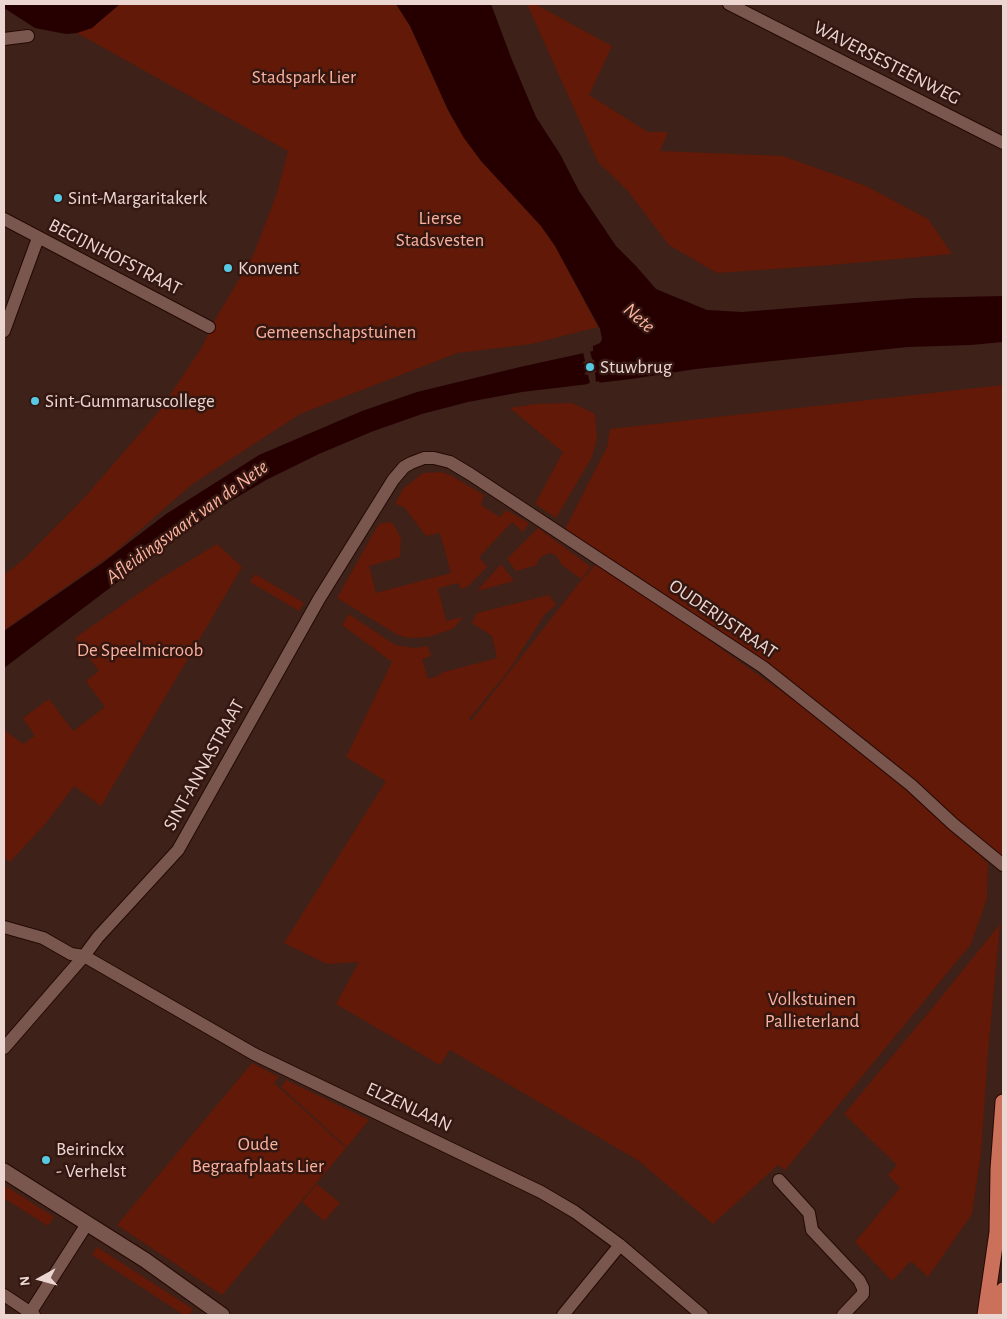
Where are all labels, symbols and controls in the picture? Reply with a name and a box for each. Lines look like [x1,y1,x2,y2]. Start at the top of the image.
street label: WAVERSESTEENWEG [810,16,964,110]
park label: Stadspark Lier [252,66,356,88]
place label: Sint-Margaritakerk [68,187,207,209]
marker: Sint-Margaritakerk [52,192,64,204]
park label: Lierse Stadsvesten [396,207,484,251]
street label: BEGIJNHOFSTRAAT [45,214,185,300]
place label: Konvent [238,257,299,279]
marker: Konvent [222,262,234,274]
water label: Nete [618,298,660,338]
park label: Gemeenschapstuinen [256,321,416,343]
place label: Stuwbrug [600,356,672,378]
marker: Stuwbrug [584,361,596,373]
place label: Sint-Gummaruscollege [45,390,215,412]
marker: Sint-Gummaruscollege [29,395,41,407]
water label: Afleidingsvaart van de Nete [101,455,273,589]
street label: OUDERIJSTRAAT [665,574,781,664]
park label: De Speelmicroob [77,639,203,661]
street label: SINT-ANNASTRAAT [159,695,249,835]
park label: Volkstuinen Pallieterland [765,988,859,1032]
street label: ELZENLAAN [362,1077,456,1137]
park label: Oude Begraafplaats Lier [192,1133,324,1177]
place label: Beirinckx - Verhelst [56,1138,126,1182]
marker: Beirinckx - Verhelst [40,1154,52,1166]
north arrow [15,1254,65,1304]
text: N [18,1275,33,1287]

